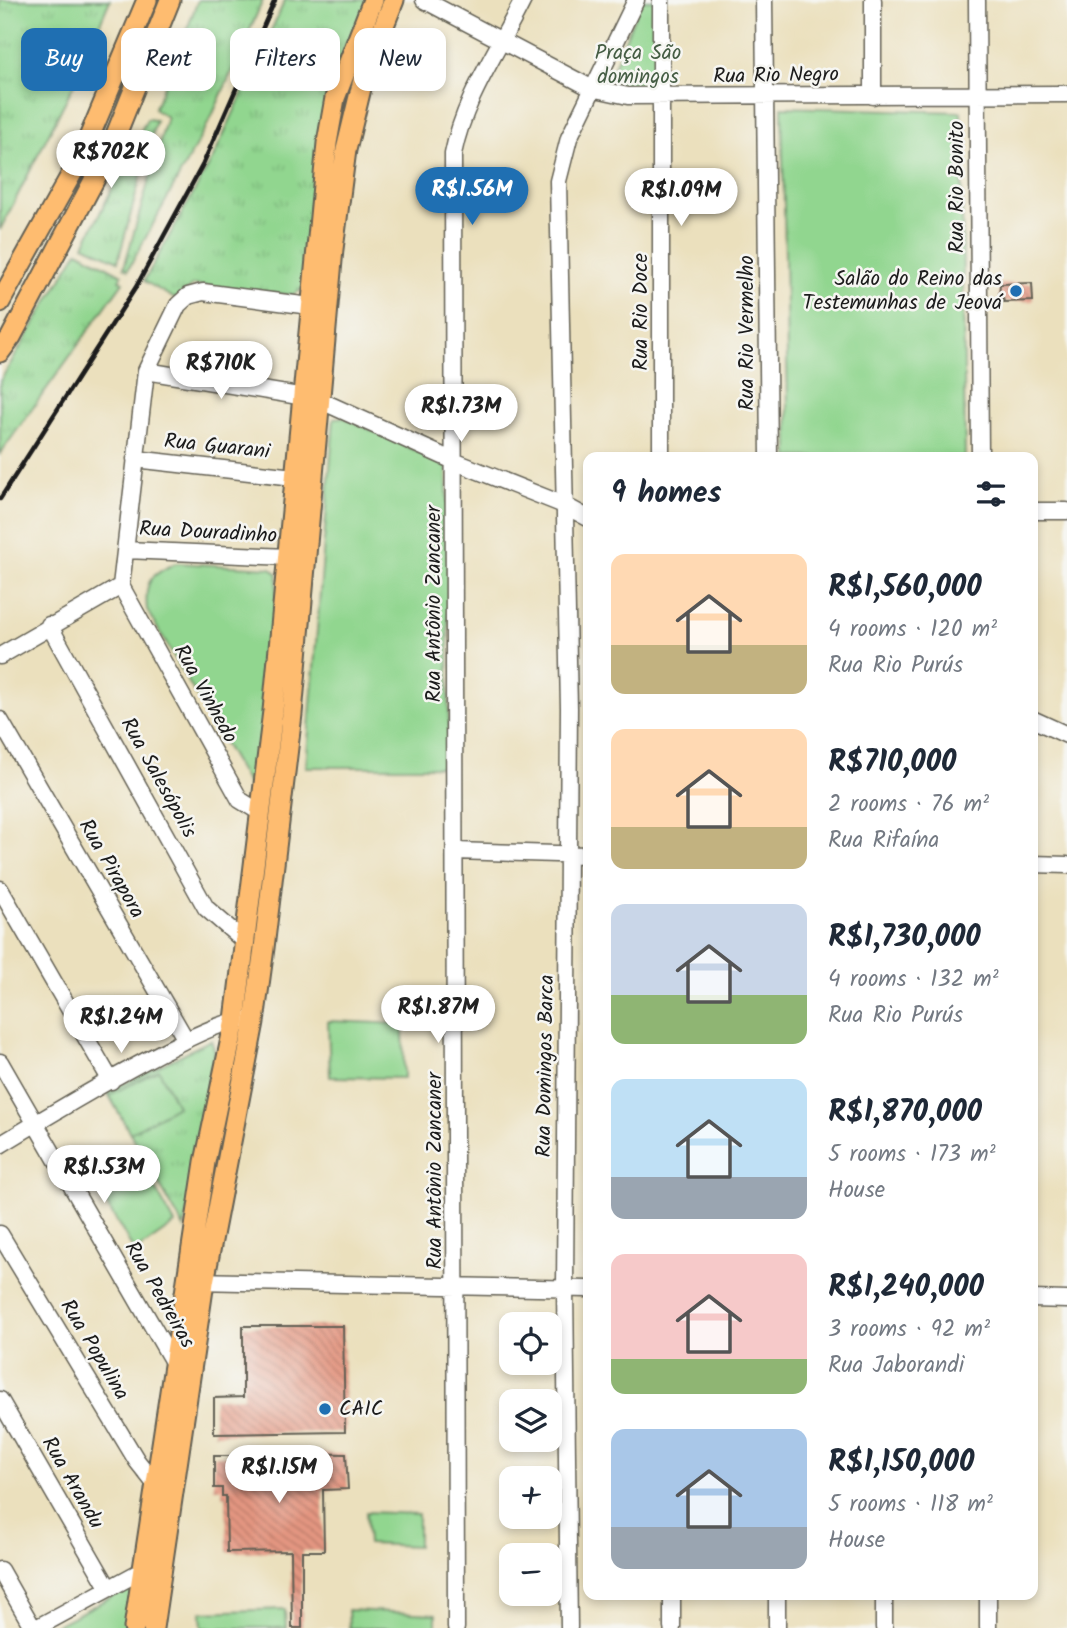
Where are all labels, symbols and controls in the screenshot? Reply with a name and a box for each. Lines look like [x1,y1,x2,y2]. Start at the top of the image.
chip: Buy [21,28,107,91]
chip: Rent [121,28,216,91]
chip: Filters [230,28,340,91]
chip: New [354,28,446,91]
park label: Praça São domingos [595,37,681,94]
street label: Rua Rio Negro [713,58,839,94]
street label: Rua Rio Bonito [941,121,974,253]
pin: R$702K [54,130,168,190]
text: R$702K [72,135,150,171]
pin: R$1.56M [407,168,537,227]
pin: R$1.09M [616,168,746,228]
text: R$1.56M [431,172,513,208]
text: R$1.09M [641,173,721,209]
street label: Rua Rio Doce [625,253,658,371]
street label: Rua Rio Vermelho [731,255,764,411]
place label: Salão do Reino das Testemunhas de Jeová [802,263,1004,320]
marker: Salão do Reino das Testemunhas de Jeová [1008,283,1024,299]
pin: R$710K [164,342,278,401]
text: R$710K [186,346,256,382]
pin: R$1.73M [396,384,526,444]
text: R$1.73M [421,389,501,425]
street label: Rua Guarani [162,425,273,469]
text: 9 homes [611,470,722,518]
icon: filters [972,475,1010,513]
street label: Rua Antônio Zancaner [418,504,451,703]
street label: Rua Douradinho [138,513,278,553]
text: R$1,560,000 [828,564,982,612]
icon: home [667,582,751,666]
text: 4 rooms · 120 m² [828,612,997,648]
street label: Rua Vinhedo [164,638,246,750]
text: Rua Rio Purús [828,648,963,684]
street label: Rua Salesópolis [111,712,205,844]
text: R$710,000 [828,739,956,787]
icon: home [667,757,751,841]
text: 2 rooms · 76 m² [828,787,989,823]
street label: Rua Pirapora [69,813,153,925]
text: Rua Rifaína [828,823,939,859]
text: R$1,730,000 [828,914,981,962]
icon: home [667,932,751,1016]
text: 4 rooms · 132 m² [828,962,999,998]
street label: Rua Domingos Barca [528,974,564,1158]
pin: R$1.87M [373,986,503,1045]
text: R$1.87M [397,990,479,1026]
pin: R$1.24M [56,996,186,1055]
text: Rua Rio Purús [828,998,963,1034]
text: R$1.24M [79,1000,163,1036]
street label: Rua Antônio Zancaner [419,1071,452,1270]
text: R$1,870,000 [828,1089,982,1137]
icon: home [667,1107,751,1191]
text: 5 rooms · 173 m² [828,1137,996,1173]
pin: R$1.53M [39,1146,169,1205]
text: R$1.53M [63,1150,145,1186]
text: House [828,1173,885,1209]
street label: Rua Pedreiras [115,1235,203,1355]
text: R$1,240,000 [828,1264,984,1312]
icon: home [667,1282,751,1366]
street label: Rua Populina [51,1293,137,1407]
map controls [499,1312,562,1606]
button: locate [499,1312,562,1375]
text: 3 rooms · 92 m² [828,1312,990,1348]
text: Rua Jaborandi [828,1348,964,1384]
button: layers [499,1389,562,1452]
place label: CAIC [339,1393,383,1426]
marker: CAIC [317,1401,333,1417]
street label: Rua Arandu [32,1431,112,1535]
text: R$1,150,000 [828,1439,974,1487]
pin: R$1.15M [214,1446,344,1505]
text: R$1.15M [241,1450,317,1486]
icon: home [667,1457,751,1541]
button: + [499,1466,562,1529]
text: 5 rooms · 118 m² [828,1487,993,1523]
text: House [828,1523,885,1559]
button: − [499,1543,562,1606]

